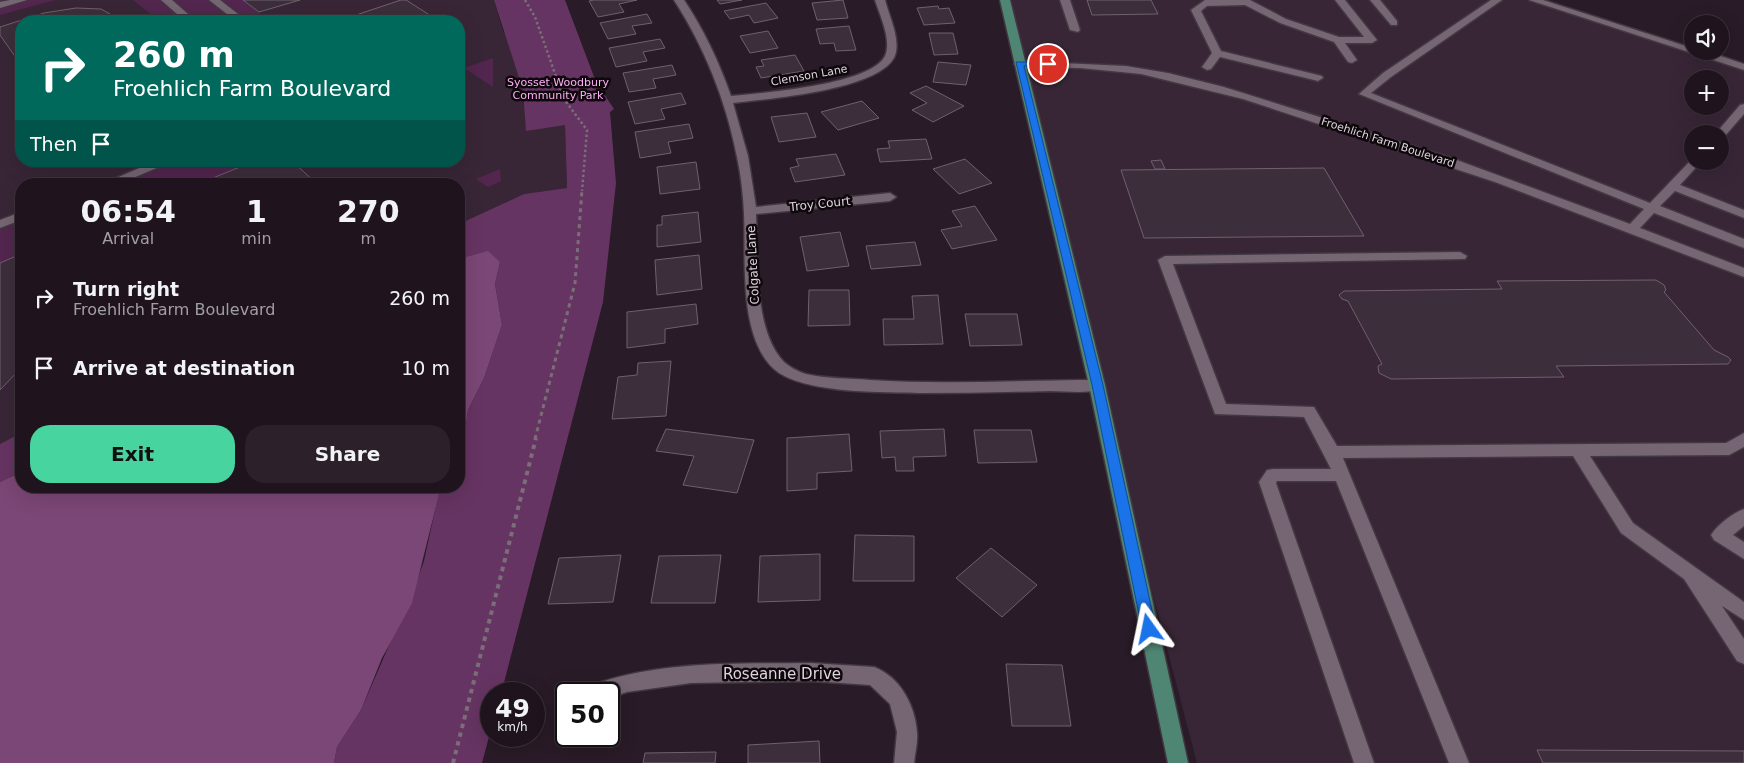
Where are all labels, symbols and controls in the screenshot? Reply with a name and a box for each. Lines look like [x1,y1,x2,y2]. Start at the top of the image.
map controls [1684,15,1729,170]
button: sound [1684,15,1729,60]
icon: right [30,35,95,100]
text: 260 m [113,35,235,75]
pin [1027,43,1069,85]
icon: arrive [1034,50,1062,78]
street label: Clemson Lane [770,62,849,89]
button: + [1684,70,1729,115]
text: Froehlich Farm Boulevard [113,76,391,101]
park label: Syosset Woodbury Community Park [507,76,609,102]
street label: Froehlich Farm Boulevard [1320,115,1456,170]
button: − [1684,125,1729,170]
icon: arrive [87,130,115,158]
text: Then [30,133,77,155]
text: 06:54 [80,194,176,229]
text: 1 [246,194,267,229]
text: 270 [337,194,400,229]
street label: Troy Court [788,194,852,214]
street label: Colgate Lane [744,225,762,305]
text: Arrival [102,229,154,248]
text: min [241,229,272,248]
text: m [360,229,376,248]
text: Turn right [73,278,179,300]
icon: right [30,284,58,312]
text: 260 m [389,287,450,309]
text: Froehlich Farm Boulevard [73,300,275,319]
icon: arrive [30,354,58,382]
text: Arrive at destination [73,357,295,379]
text: 10 m [401,357,450,379]
button: Exit [30,425,235,483]
button: Share [245,425,450,483]
position arrow [1122,602,1174,654]
street label: Roseanne Drive [723,665,841,683]
speed limit sign: 50 [555,682,620,747]
text: 49 [495,694,530,723]
text: km/h [497,720,528,734]

